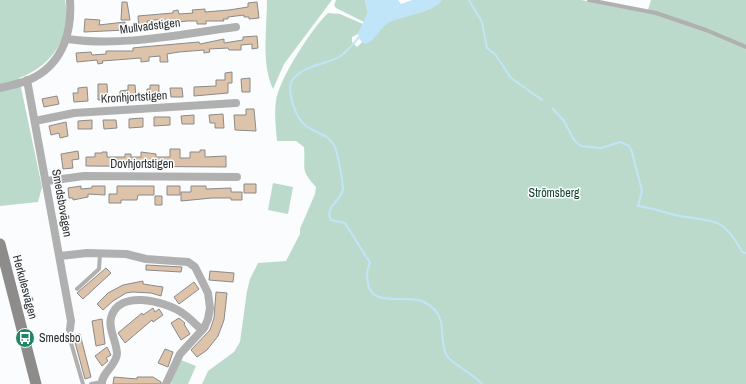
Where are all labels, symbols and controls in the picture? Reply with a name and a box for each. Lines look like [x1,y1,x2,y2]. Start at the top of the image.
street label: Mullvadstigen [119,14,181,38]
street label: Kronhjortstigen [100,87,168,107]
street label: Dovhjortstigen [110,156,174,172]
street label: Smedsbovägen [48,168,76,238]
park label: Strömsberg [529,185,580,201]
street label: Herkulesvägen [9,253,41,321]
bus stop icon: Smedsbo [14,327,36,349]
place label: Smedsbo [39,330,81,346]

